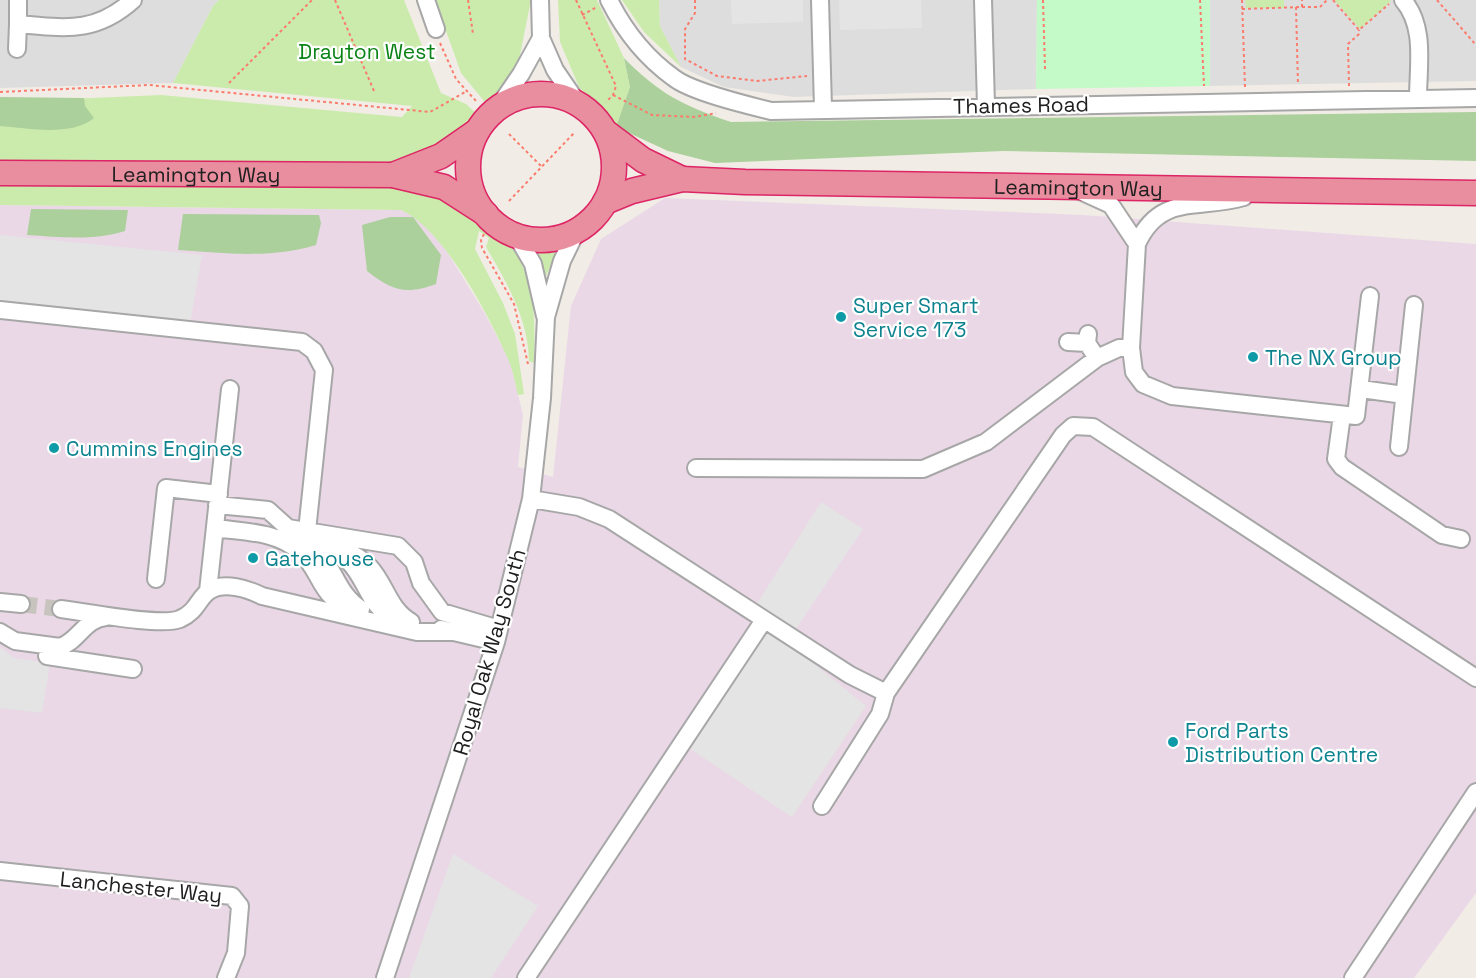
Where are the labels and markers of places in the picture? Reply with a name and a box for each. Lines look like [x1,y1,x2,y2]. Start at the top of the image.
place label: Super Smart Service 173 [853,292,979,343]
marker: Super Smart Service 173 [834,310,848,324]
place label: The NX Group [1265,344,1402,371]
marker: The NX Group [1246,350,1260,364]
place label: Cummins Engines [66,435,243,462]
marker: Cummins Engines [47,441,61,455]
place label: Gatehouse [265,545,374,572]
marker: Gatehouse [246,551,260,565]
place label: Ford Parts Distribution Centre [1185,717,1378,768]
marker: Ford Parts Distribution Centre [1166,735,1180,749]

